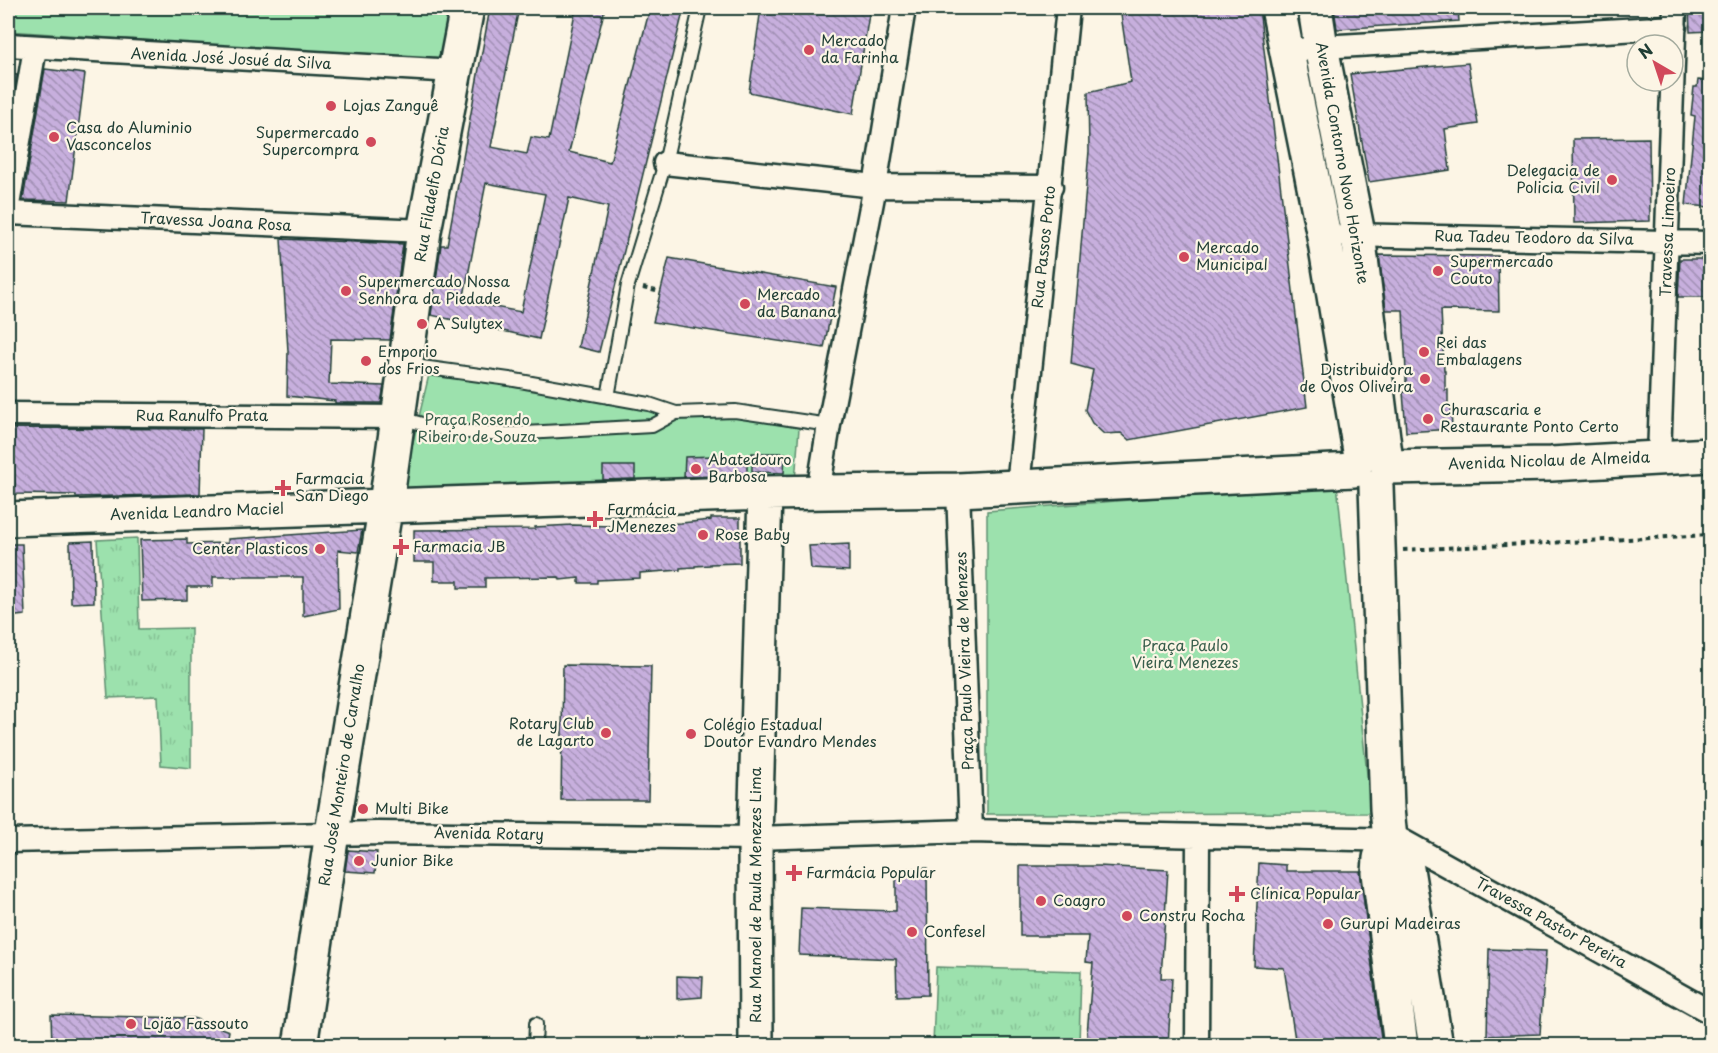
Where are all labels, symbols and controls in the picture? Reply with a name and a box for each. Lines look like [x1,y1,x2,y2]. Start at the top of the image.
place label: Mercado da Farinha [821,28,899,68]
north arrow [1625,33,1685,93]
text: N [1632,37,1657,64]
street label: Avenida Contorno Novo Horizonte [1311,40,1376,286]
street label: Avenida José Josué da Silva [130,41,333,74]
marker: Mercado da Farinha [802,43,816,57]
place label: Lojas Zanguê [343,93,439,116]
marker: Lojas Zanguê [324,99,338,113]
place label: Casa do Aluminio Vasconcelos [66,115,192,155]
place label: Supermercado Supercompra [256,120,360,160]
street label: Rua Filadelfo Dória [407,123,454,264]
marker: Casa do Aluminio Vasconcelos [47,130,61,144]
marker: Supermercado Supercompra [364,135,378,149]
place label: Delegacia de Policia Civil [1506,158,1600,198]
street label: Travessa Limoeiro [1653,167,1680,297]
marker: Delegacia de Policia Civil [1605,173,1619,187]
street label: Rua Passos Porto [1025,184,1060,309]
street label: Travessa Joana Rosa [140,205,293,236]
street label: Rua Tadeu Teodoro da Silva [1434,223,1635,250]
place label: Mercado Municipal [1196,235,1268,275]
place label: Supermercado Couto [1450,249,1553,289]
marker: Mercado Municipal [1177,250,1191,264]
marker: Supermercado Couto [1431,264,1445,278]
place label: Supermercado Nossa Senhora da Piedade [358,269,510,309]
place label: Mercado da Banana [757,282,837,322]
marker: Supermercado Nossa Senhora da Piedade [339,284,353,298]
marker: Mercado da Banana [738,297,752,311]
place label: A Sulytex [434,311,503,334]
marker: A Sulytex [415,317,429,331]
place label: Rei das Embalagens [1436,330,1522,370]
place label: Emporio dos Frios [378,339,440,379]
marker: Rei das Embalagens [1417,345,1431,359]
marker: Emporio dos Frios [359,354,373,368]
place label: Distribuidora de Ovos Oliveira [1299,357,1414,397]
marker: Distribuidora de Ovos Oliveira [1418,372,1432,386]
place label: Churascaria e Restaurante Ponto Certo [1440,397,1619,437]
street label: Rua Ranulfo Prata [136,403,269,426]
park label: Praça Rosendo Ribeiro de Souza [417,407,537,447]
marker: Churascaria e Restaurante Ponto Certo [1421,412,1435,426]
street label: Avenida Nicolau de Almeida [1448,444,1651,475]
place label: Abatedouro Barbosa [708,447,792,487]
marker: Abatedouro Barbosa [689,462,703,476]
place label: Farmacia San Diego [295,466,369,506]
marker: Farmacia San Diego [276,481,290,495]
street label: Avenida Leandro Maciel [110,496,284,525]
place label: Farmácia JMenezes [607,497,677,537]
marker: Farmácia JMenezes [588,512,602,526]
place label: Rose Baby [715,522,790,545]
marker: Rose Baby [696,528,710,542]
place label: Farmacia JB [413,534,506,557]
place label: Center Plasticos [192,536,308,559]
marker: Farmacia JB [394,540,408,554]
marker: Center Plasticos [313,542,327,556]
street label: Praça Paulo Vieira de Menezes [948,551,979,771]
park label: Praça Paulo Vieira Menezes [1132,633,1238,673]
street label: Rua José Monteiro de Carvalho [312,662,369,888]
place label: Rotary Club de Lagarto [509,711,594,751]
place label: Colégio Estadual Doutor Evandro Mendes [703,712,877,752]
marker: Rotary Club de Lagarto [599,726,613,740]
marker: Colégio Estadual Doutor Evandro Mendes [684,727,698,741]
street label: Rua Manoel de Paula Menezes Lima [743,767,766,1023]
place label: Multi Bike [375,796,449,819]
marker: Multi Bike [356,802,370,816]
street label: Avenida Rotary [434,820,544,845]
place label: Junior Bike [371,848,454,871]
marker: Junior Bike [352,854,366,868]
place label: Farmácia Popular [806,860,936,883]
marker: Farmácia Popular [787,866,801,880]
street label: Travessa Pastor Pereira [1472,870,1632,973]
place label: Clínica Popular [1250,881,1361,904]
marker: Clínica Popular [1228,885,1246,903]
place label: Coagro [1053,888,1106,911]
marker: Coagro [1034,894,1048,908]
place label: Constru Rocha [1139,903,1245,926]
marker: Constru Rocha [1120,909,1134,923]
place label: Gurupi Madeiras [1340,911,1461,934]
marker: Gurupi Madeiras [1321,917,1335,931]
place label: Confesel [924,919,986,942]
marker: Confesel [905,925,919,939]
place label: Lojão Fassouto [143,1011,248,1034]
marker: Lojão Fassouto [124,1017,138,1031]

